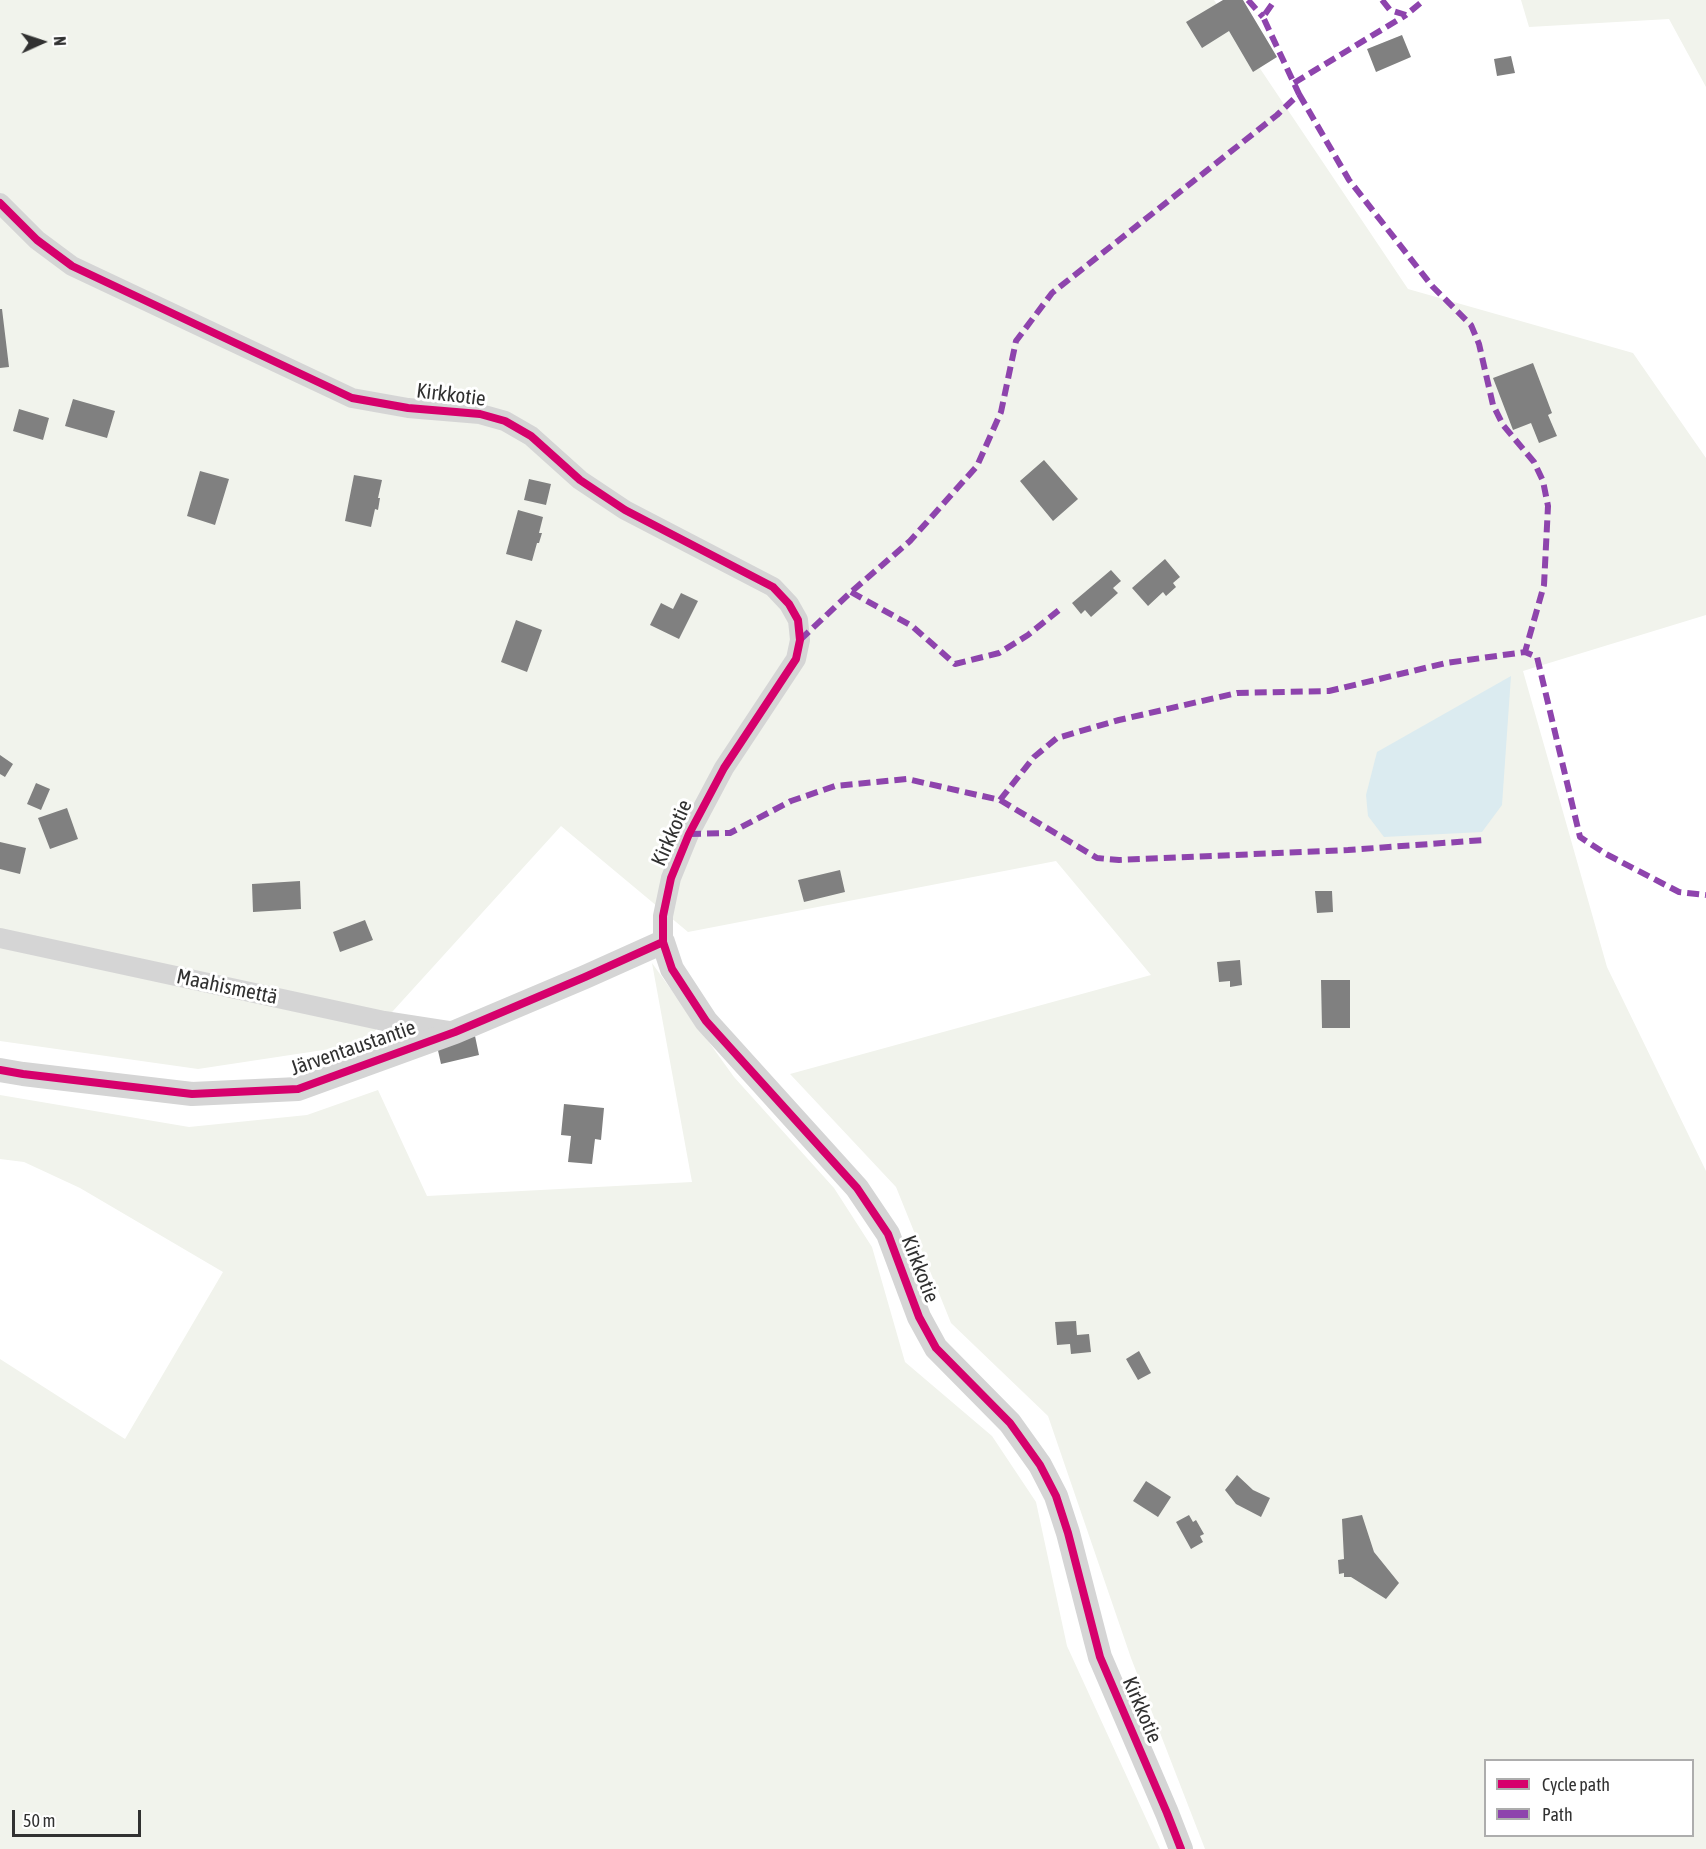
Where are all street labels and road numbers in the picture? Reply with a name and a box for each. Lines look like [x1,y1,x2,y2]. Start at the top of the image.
street label: Kirkkotie [415,378,487,412]
street label: Kirkkotie [646,796,698,870]
street label: Maahismettä [174,964,280,1010]
street label: Järventaustantie [287,1015,419,1081]
street label: Kirkkotie [896,1232,944,1306]
street label: Kirkkotie [1117,1673,1167,1747]

